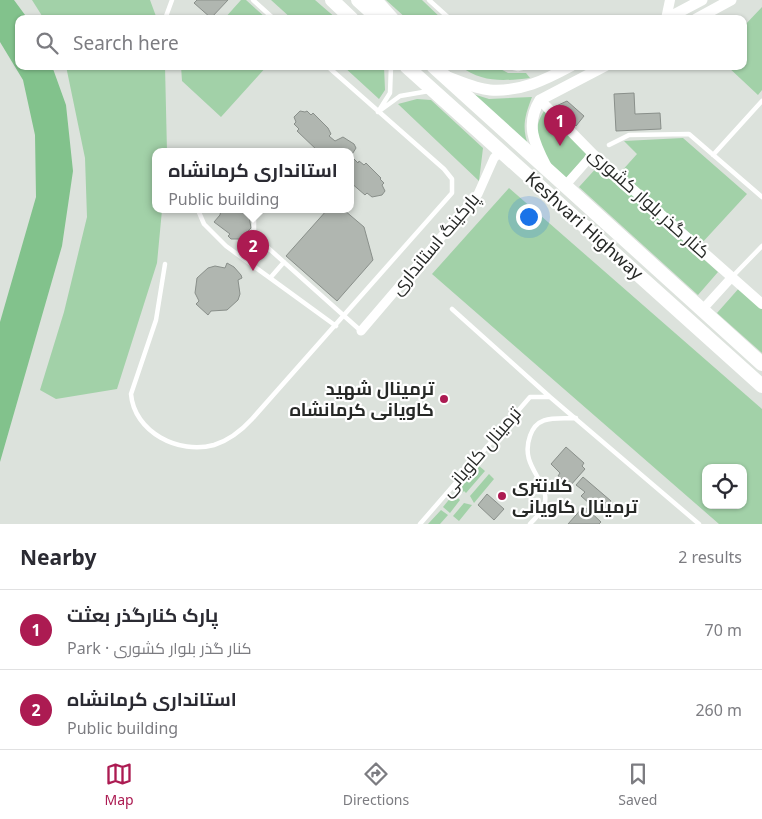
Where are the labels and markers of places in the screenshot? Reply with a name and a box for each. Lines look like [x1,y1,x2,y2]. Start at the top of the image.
pin: 1 [544,105,576,146]
pin: 2 [237,230,269,271]
place label: ترمینال شهید کاویانی کرمانشاه [289,376,434,421]
marker: ترمینال شهید کاویانی کرمانشاه [438,393,450,405]
place label: کلانتری ترمینال کاویانی [512,473,638,518]
marker: کلانتری ترمینال کاویانی [496,490,508,502]

